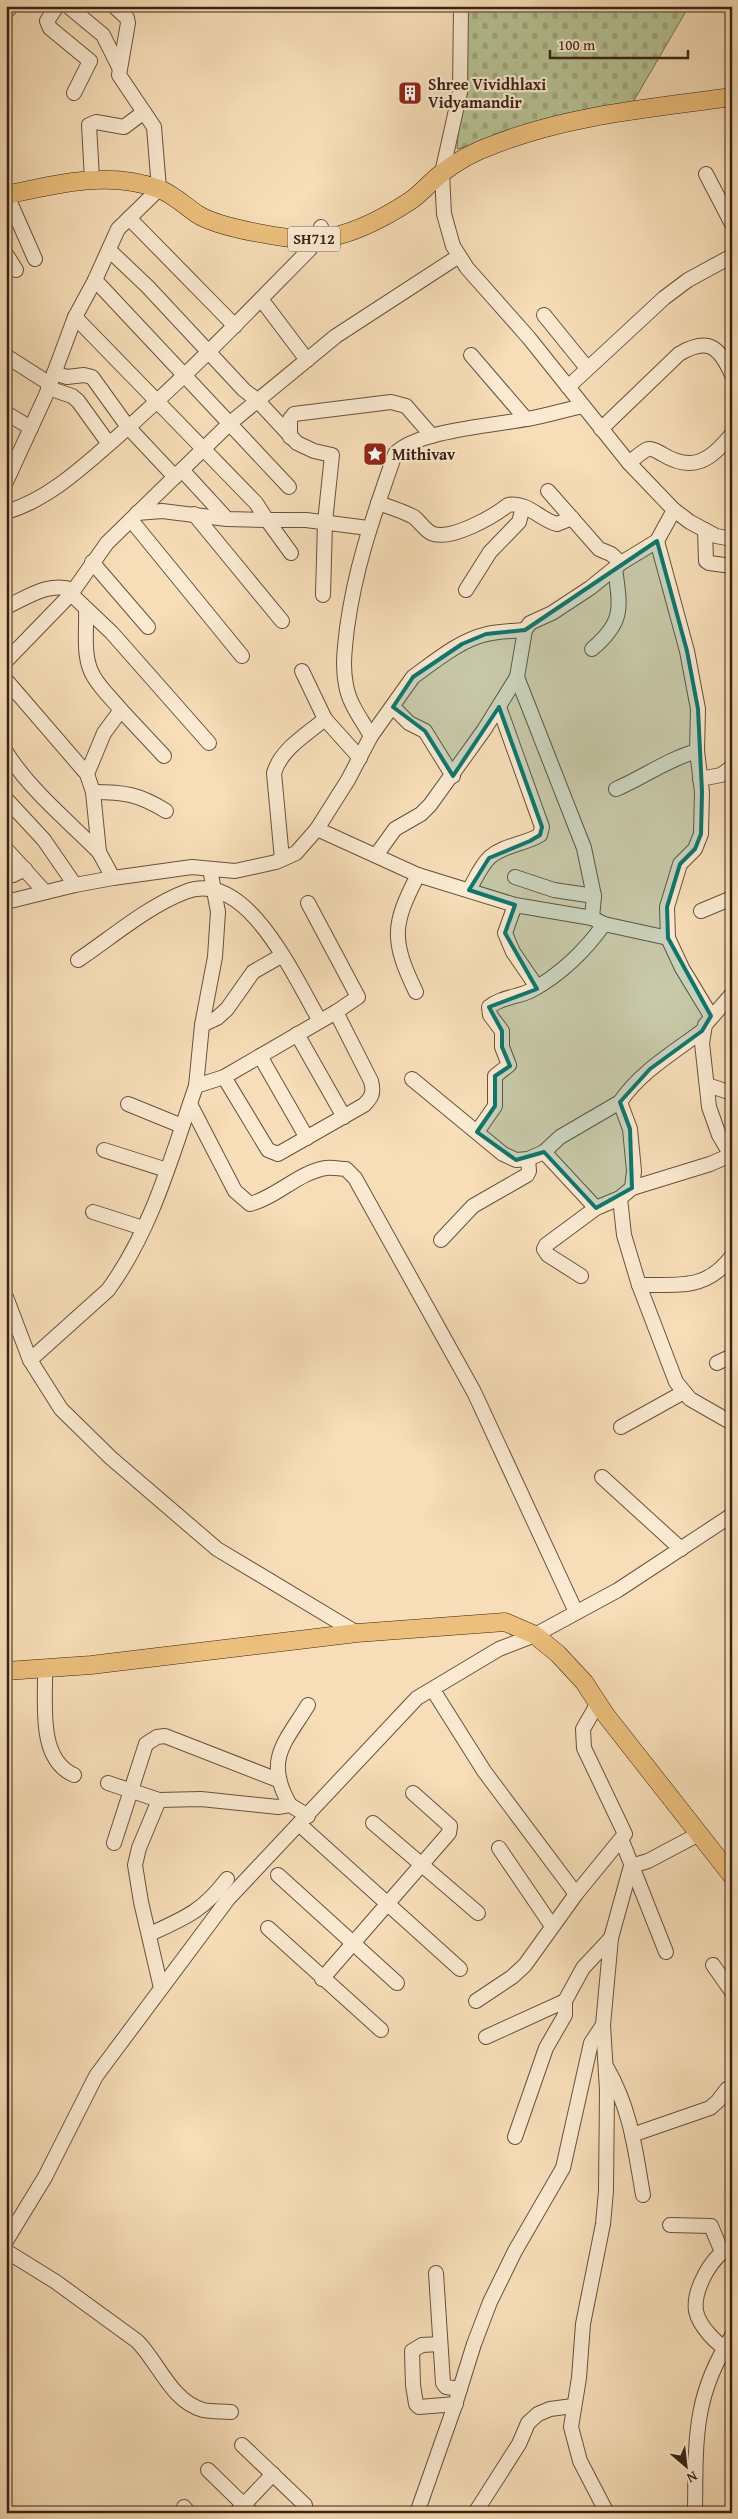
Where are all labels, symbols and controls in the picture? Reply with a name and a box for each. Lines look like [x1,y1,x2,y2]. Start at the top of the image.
scale bar [550,28,688,60]
text: 100 m [558,34,596,55]
place label: Shree Vividhlaxi Vidyamandir [428,72,546,114]
building icon: Shree Vividhlaxi Vidyamandir [397,80,423,106]
road number: SH712 [288,226,340,252]
place icon: Mithivav [362,441,388,467]
place label: Mithivav [392,442,456,466]
north arrow [660,2442,710,2492]
text: N [683,2466,701,2489]

